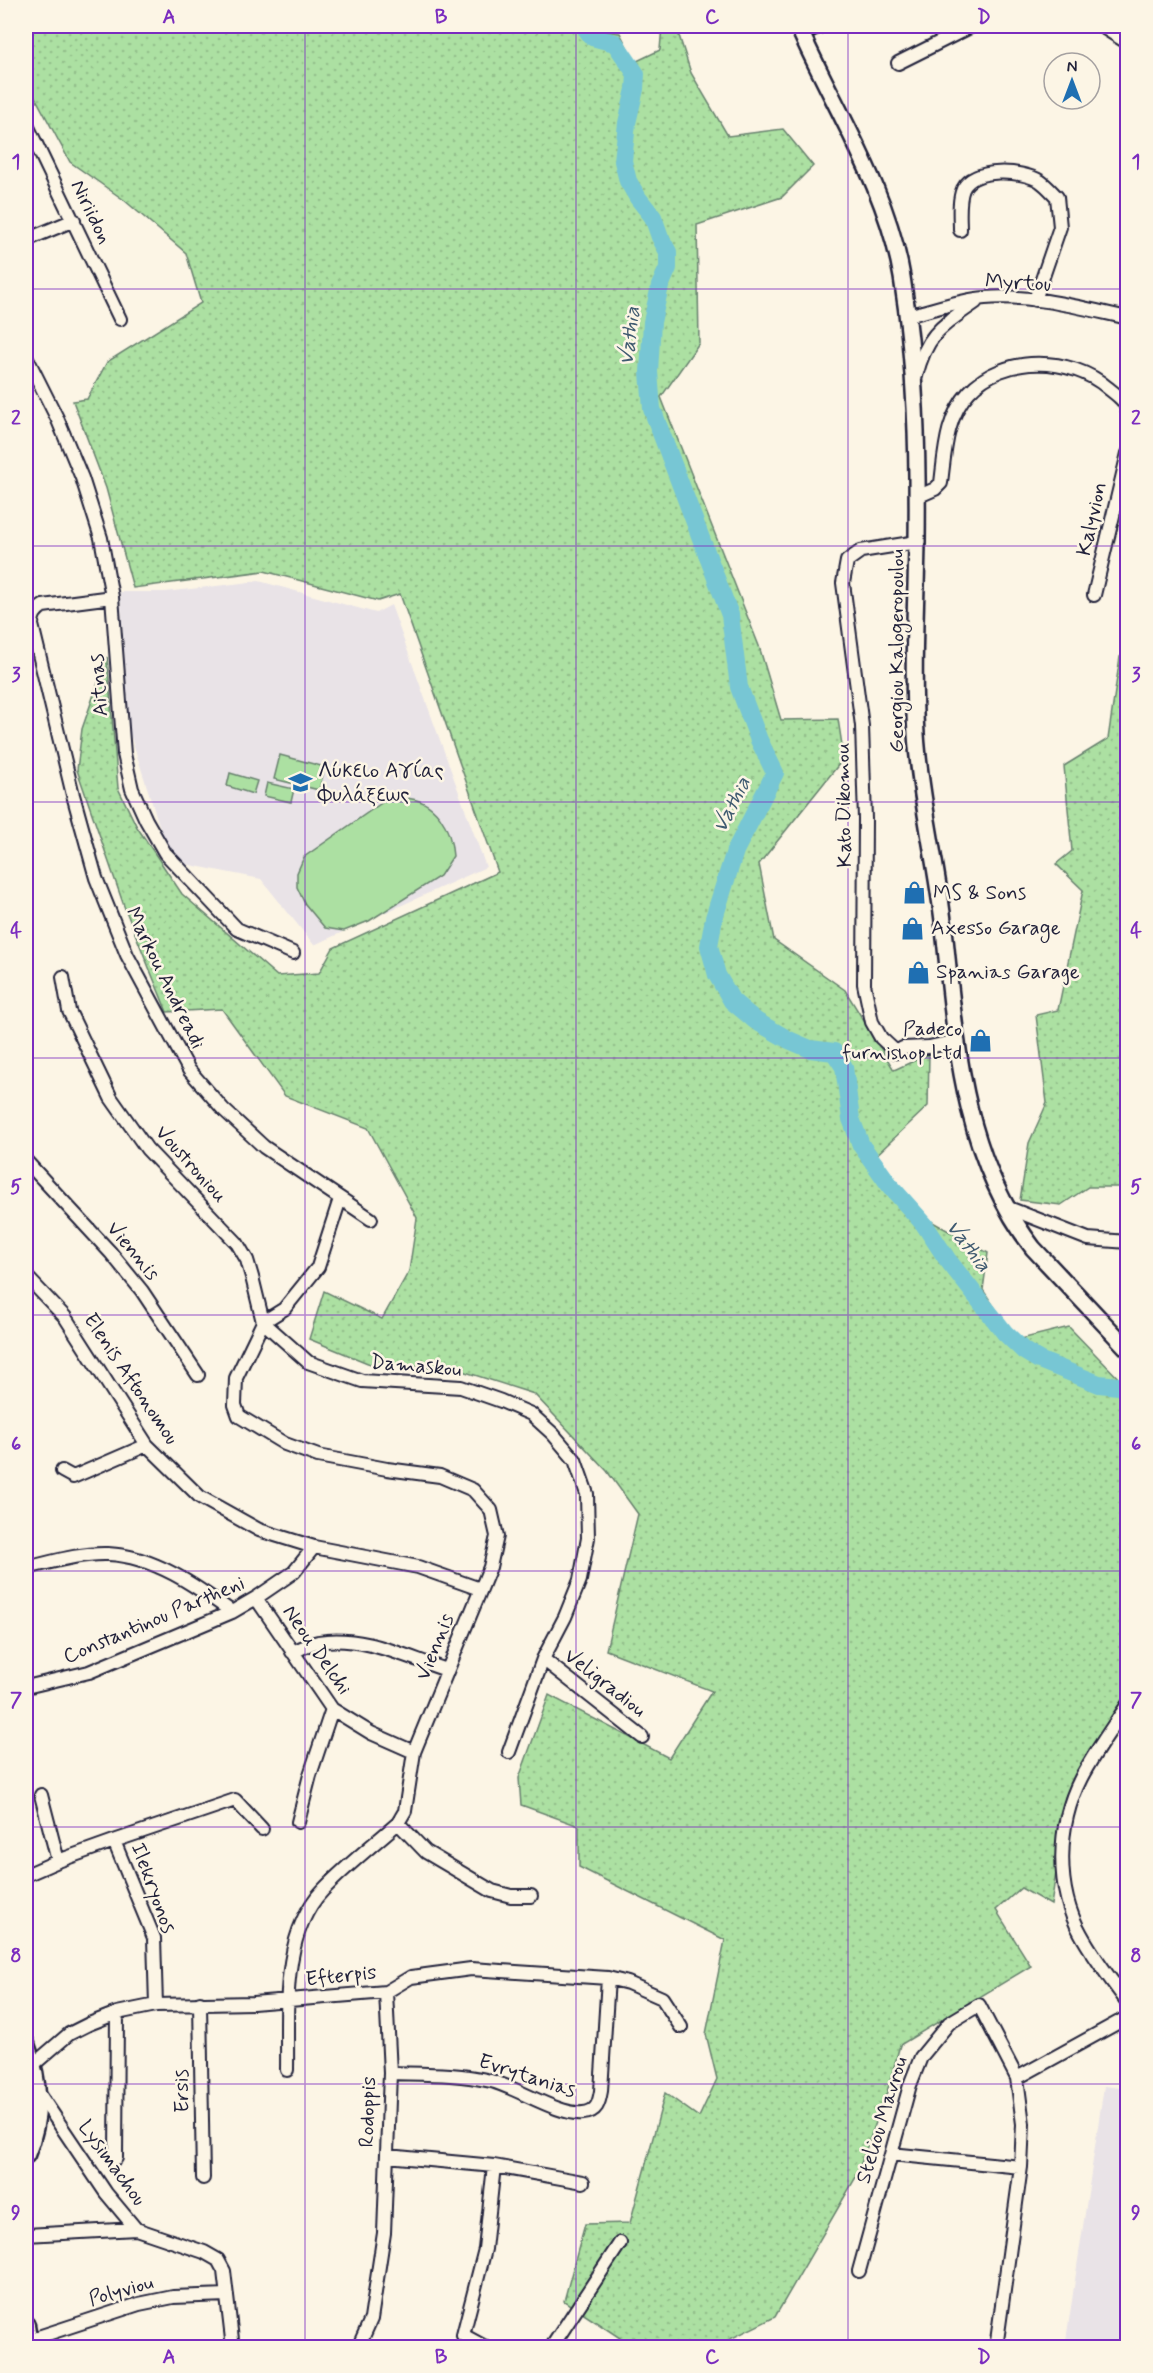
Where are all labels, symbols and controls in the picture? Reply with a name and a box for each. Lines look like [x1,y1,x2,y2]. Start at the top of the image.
text: A [162,4,176,31]
text: B [435,4,448,31]
text: C [705,4,720,31]
text: D [977,4,991,31]
north arrow [1042,51,1102,111]
text: N [1067,57,1077,78]
text: 1 [12,149,20,176]
text: 1 [1132,149,1140,176]
street label: Niriidon [63,175,119,249]
street label: Myrtou [984,267,1052,299]
water label: Vathia [613,305,648,367]
text: 2 [11,405,21,432]
text: 2 [1131,405,1141,432]
street label: Kalyvion [1070,479,1114,559]
street label: Georgiou Kalogeropoulou [883,549,912,753]
street label: Aitnas [83,653,115,717]
text: 3 [11,662,21,689]
text: 3 [1131,662,1141,689]
street label: Kato Dikomou [829,742,859,868]
place label: Λύκειο Αγίας Φυλάξεως [317,757,444,809]
school or university icon: Λύκειο Αγίας Φυλάξεως [287,770,313,796]
water label: Vathia [706,772,758,838]
place label: MS & Sons [933,879,1026,907]
shop icon: MS & Sons [902,880,928,906]
street label: Markou Andreadi [119,902,212,1054]
place label: Axesso Garage [931,914,1061,943]
shop icon: Axesso Garage [900,915,926,941]
text: 4 [10,918,22,945]
text: 4 [1130,918,1142,945]
place label: Spanias Garage [936,958,1080,986]
shop icon: Spanias Garage [905,959,931,985]
place label: Padeco furnishop Ltd [842,1015,962,1067]
shop icon: Padeco furnishop Ltd [967,1028,993,1054]
street label: Voustroniou [149,1119,233,1209]
text: 5 [10,1174,22,1201]
text: 5 [1130,1174,1142,1201]
water label: Vathia [939,1214,997,1278]
street label: Viennis [100,1215,166,1287]
street label: Elenis Aftonomou [77,1308,185,1450]
street label: Damaskou [369,1348,463,1384]
text: 6 [11,1431,21,1458]
text: 6 [1131,1431,1141,1458]
street label: Constantinou Partheni [59,1569,249,1671]
street label: Neou Delchi [276,1599,358,1701]
street label: Viennis [409,1610,461,1684]
street label: Veligradiou [558,1642,652,1724]
text: 7 [10,1687,22,1714]
text: 7 [1130,1687,1142,1714]
street label: Ilekryonos [124,1839,182,1937]
text: 8 [10,1943,22,1970]
text: 8 [1130,1943,1142,1970]
street label: Efterpis [304,1958,378,1994]
street label: Evrytanias [475,2047,579,2105]
street label: Steliou Mavrou [849,2053,915,2187]
street label: Ersis [168,2069,196,2113]
street label: Rodoppis [353,2076,383,2148]
street label: Lysimachou [71,2114,153,2212]
text: 9 [11,2200,21,2227]
text: 9 [1131,2200,1141,2227]
street label: Polyviou [85,2268,157,2314]
text: A [162,2344,176,2371]
text: B [435,2344,448,2371]
text: C [705,2344,720,2371]
text: D [977,2344,991,2371]

